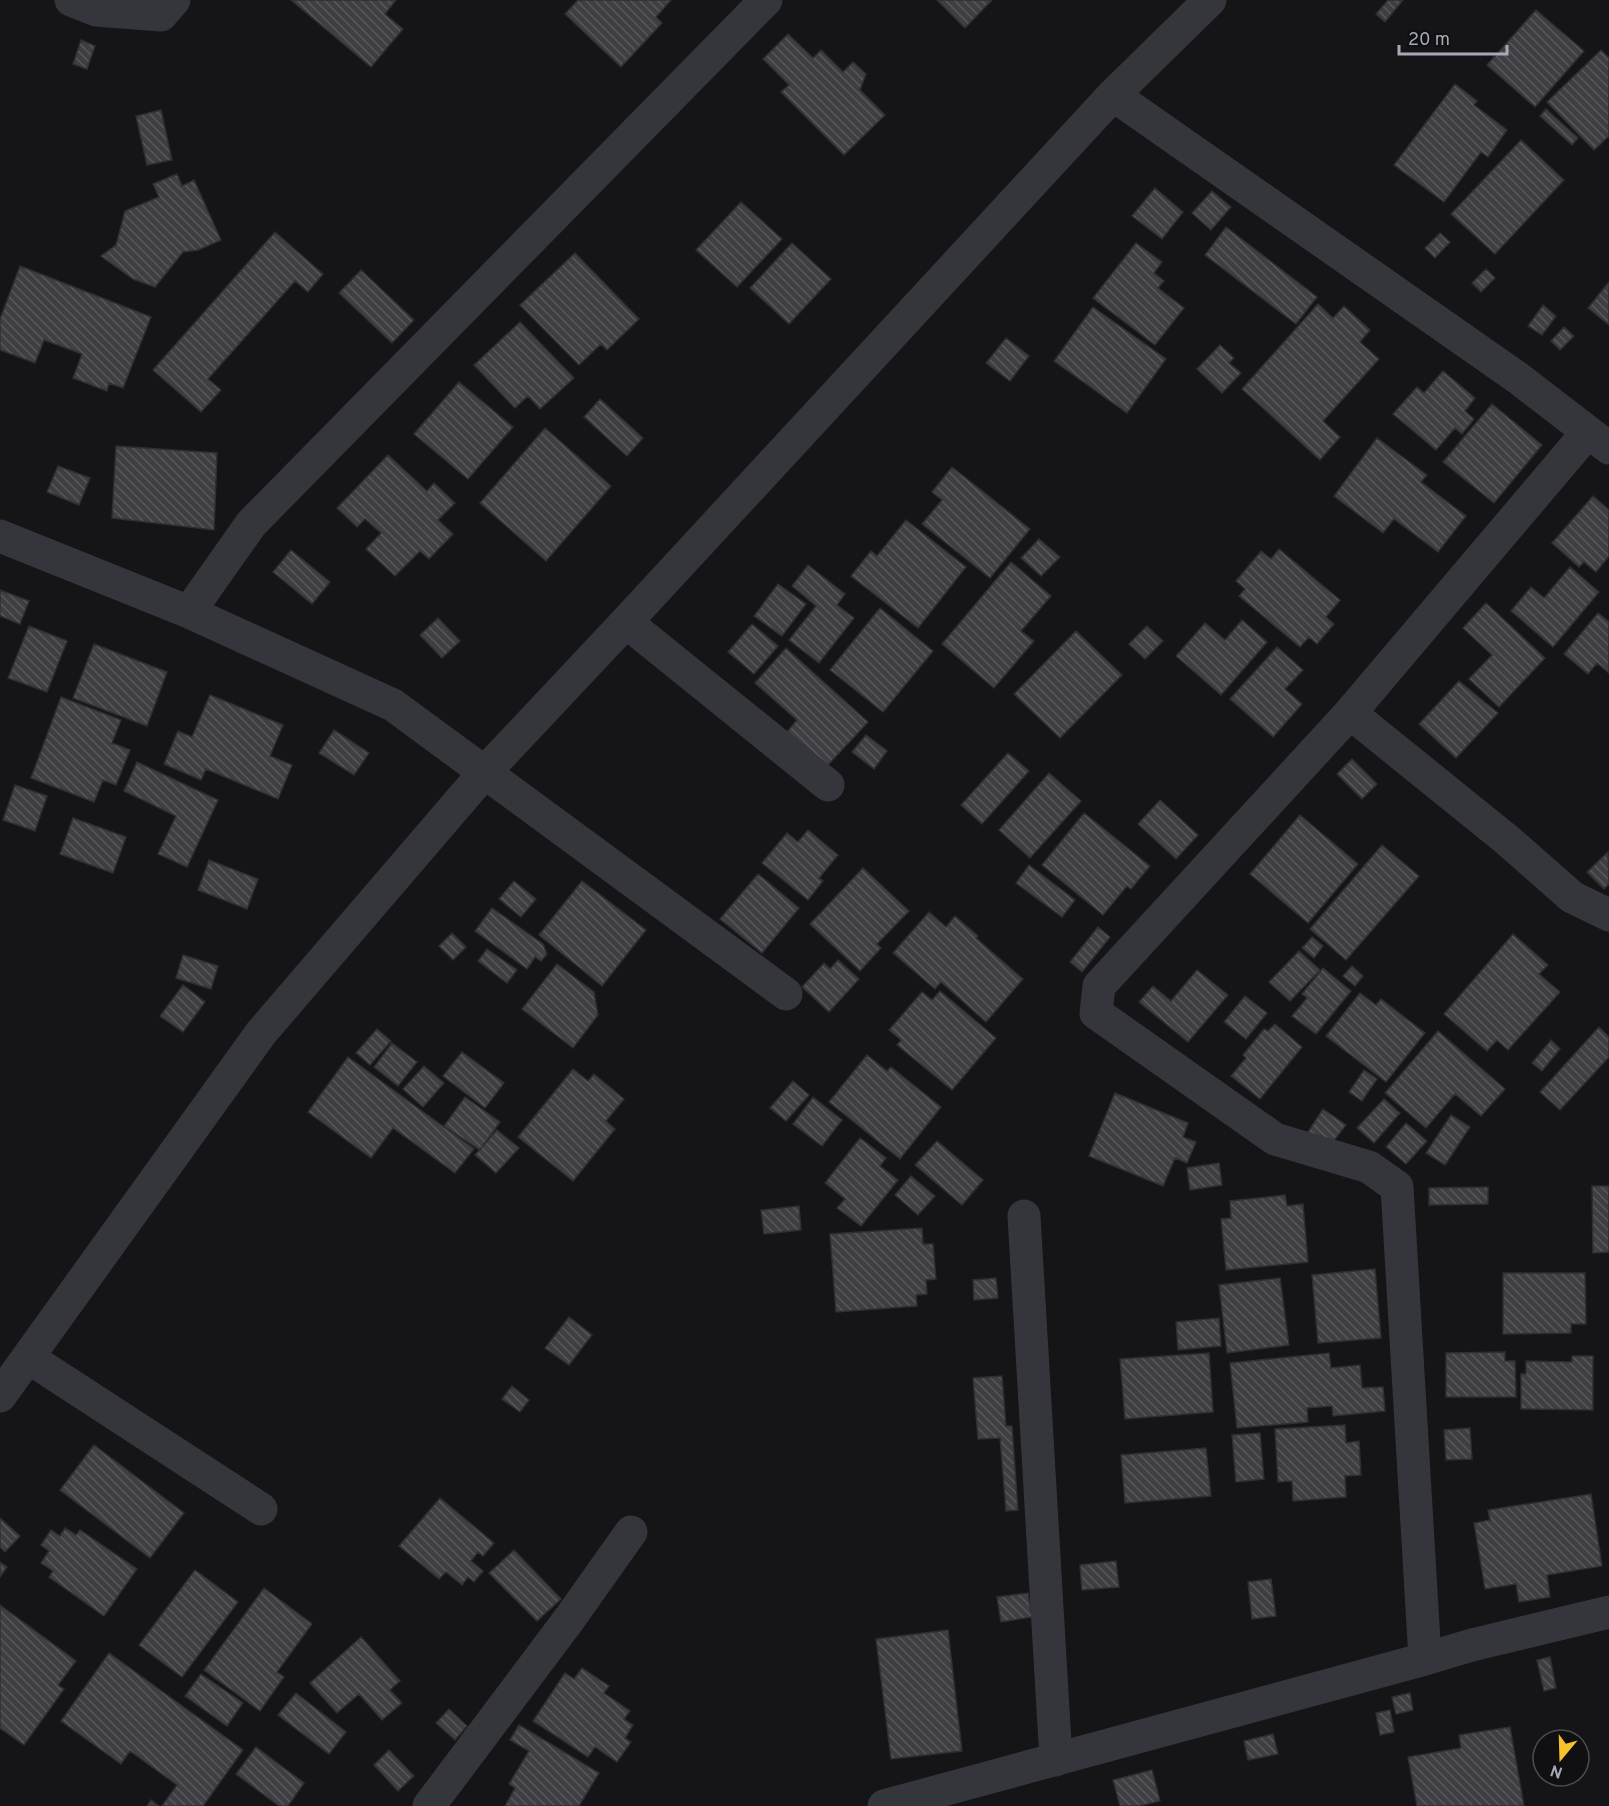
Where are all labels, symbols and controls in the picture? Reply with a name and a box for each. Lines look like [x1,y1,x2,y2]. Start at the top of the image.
scale bar [1399,18,1507,56]
text: 20 m [1408,29,1450,52]
north arrow [1531,1728,1591,1788]
text: N [1548,1759,1565,1782]

